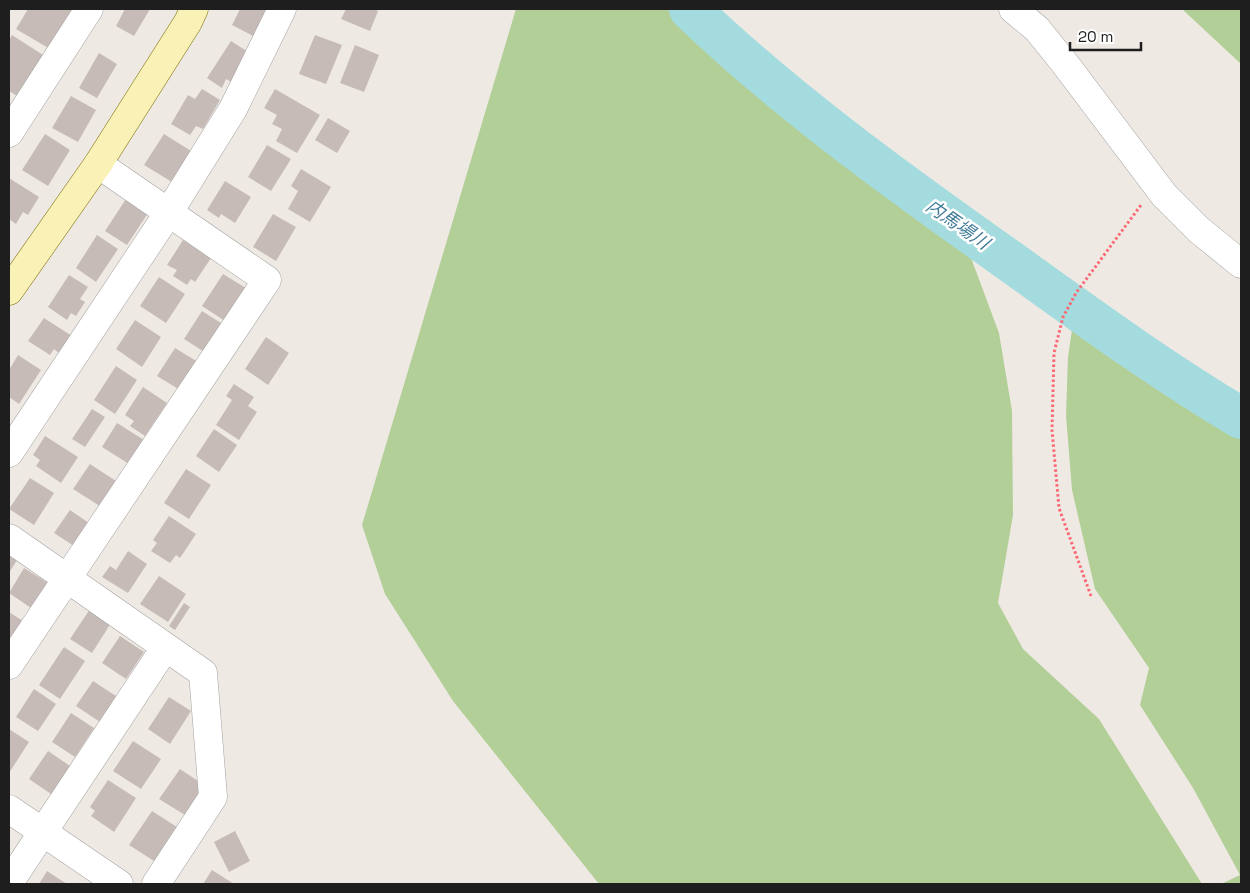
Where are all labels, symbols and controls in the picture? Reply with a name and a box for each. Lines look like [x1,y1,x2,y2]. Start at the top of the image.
scale bar [1070,20,1141,52]
text: 20 m [1078,27,1113,46]
water label: 内馬場川 [922,194,996,255]

